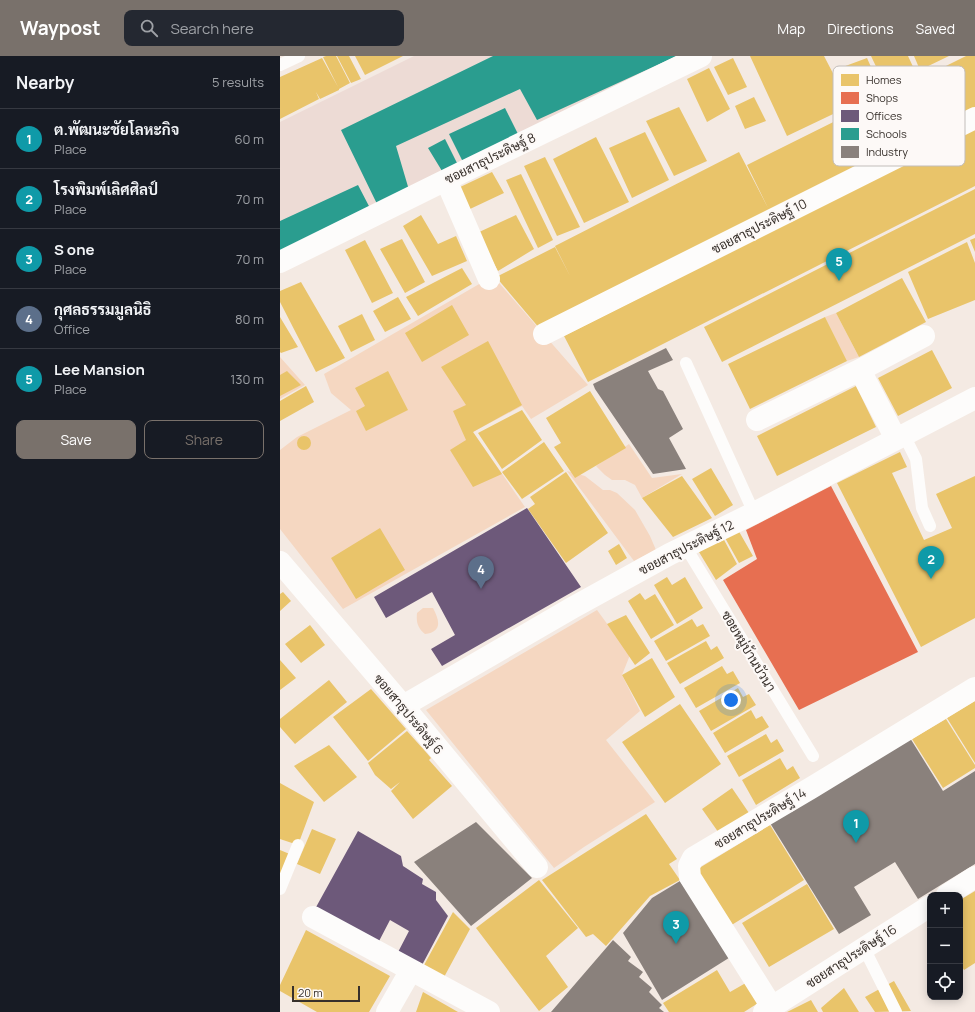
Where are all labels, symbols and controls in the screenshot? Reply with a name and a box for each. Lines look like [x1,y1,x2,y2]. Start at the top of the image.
search box [124,10,404,46]
text: Waypost [20,15,100,41]
icon: search [138,17,160,39]
text: Search here [170,18,254,39]
text: Map [777,19,805,38]
text: Directions [827,19,894,38]
text: Saved [916,19,955,38]
legend [833,66,965,166]
text: Nearby [16,71,74,94]
text: Homes [866,72,902,87]
text: 5 results [212,73,264,91]
text: Shops [866,90,898,105]
text: Offices [866,108,902,123]
text: ต.พัฒนะชัยโลหะกิจ [54,119,179,140]
text: Schools [866,126,907,141]
street label: ซอยสาธุประดิษฐ์ 8 [441,128,539,189]
text: 1 [26,130,32,148]
text: 60 m [234,130,264,148]
text: Place [54,140,87,158]
text: Industry [866,144,908,159]
text: โรงพิมพ์เลิศศิลป์ [54,179,158,200]
text: 2 [25,190,33,208]
text: 70 m [236,190,264,208]
street label: ซอยสาธุประดิษฐ์ 10 [708,194,810,259]
text: Place [54,200,87,218]
text: S one [54,239,94,260]
pin: 5 [826,248,852,281]
text: 3 [25,250,33,268]
text: 70 m [236,250,264,268]
text: Place [54,260,87,278]
text: กุศลธรรมมูลนิธิ [54,299,151,320]
text: 4 [25,310,33,328]
text: 80 m [235,310,264,328]
text: Office [54,320,90,338]
text: Lee Mansion [54,359,145,380]
text: 5 [25,370,33,388]
text: 130 m [230,370,264,388]
text: Place [54,380,87,398]
button: Save [16,420,136,459]
button: Share [144,420,264,459]
street label: ซอยสาธุประดิษฐ์ 12 [635,515,737,580]
pin: 2 [918,546,944,579]
pin: 4 [468,556,494,589]
street label: ซอยหมู่บ้านบัวนา [717,607,780,696]
street label: ซอยสาธุประดิษฐ์ 6 [369,670,448,759]
your location [721,690,741,710]
street label: ซอยสาธุประดิษฐ์ 14 [711,783,810,853]
pin: 1 [843,810,869,843]
map controls [927,892,963,1000]
button: + [927,892,963,928]
pin: 3 [663,911,689,944]
street label: ซอยสาธุประดิษฐ์ 16 [802,920,900,993]
button: − [927,928,963,964]
button: locate [927,964,963,1000]
scale bar [292,984,360,1003]
text: 20 m [298,985,323,1000]

